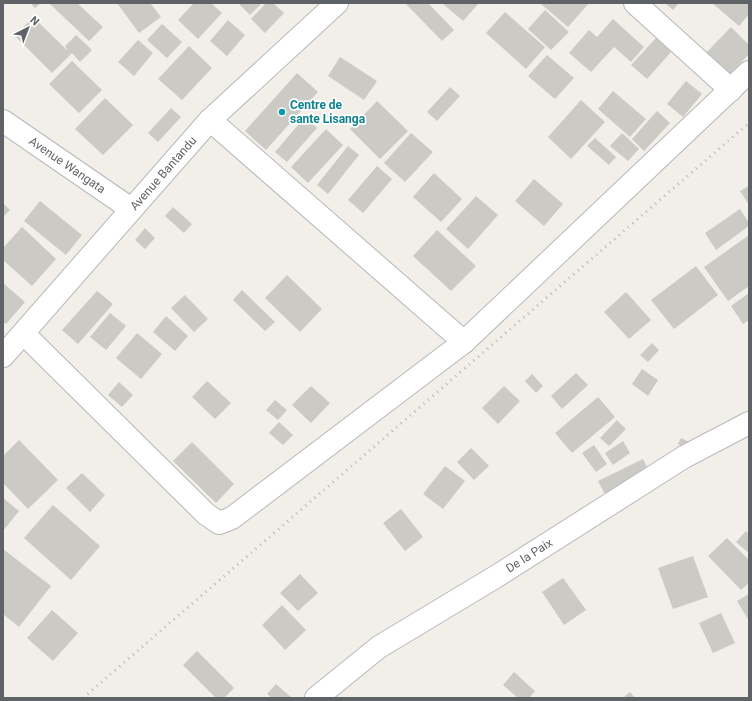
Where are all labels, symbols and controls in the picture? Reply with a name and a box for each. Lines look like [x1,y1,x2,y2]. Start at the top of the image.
north arrow [8,8,48,48]
text: N [27,14,42,29]
place label: Centre de sante Lisanga [290,98,366,126]
marker: Centre de sante Lisanga [277,107,287,117]
street label: Avenue Wangata [26,134,108,196]
street label: Avenue Bantandu [127,134,199,213]
street label: De la Paix [503,535,555,575]

